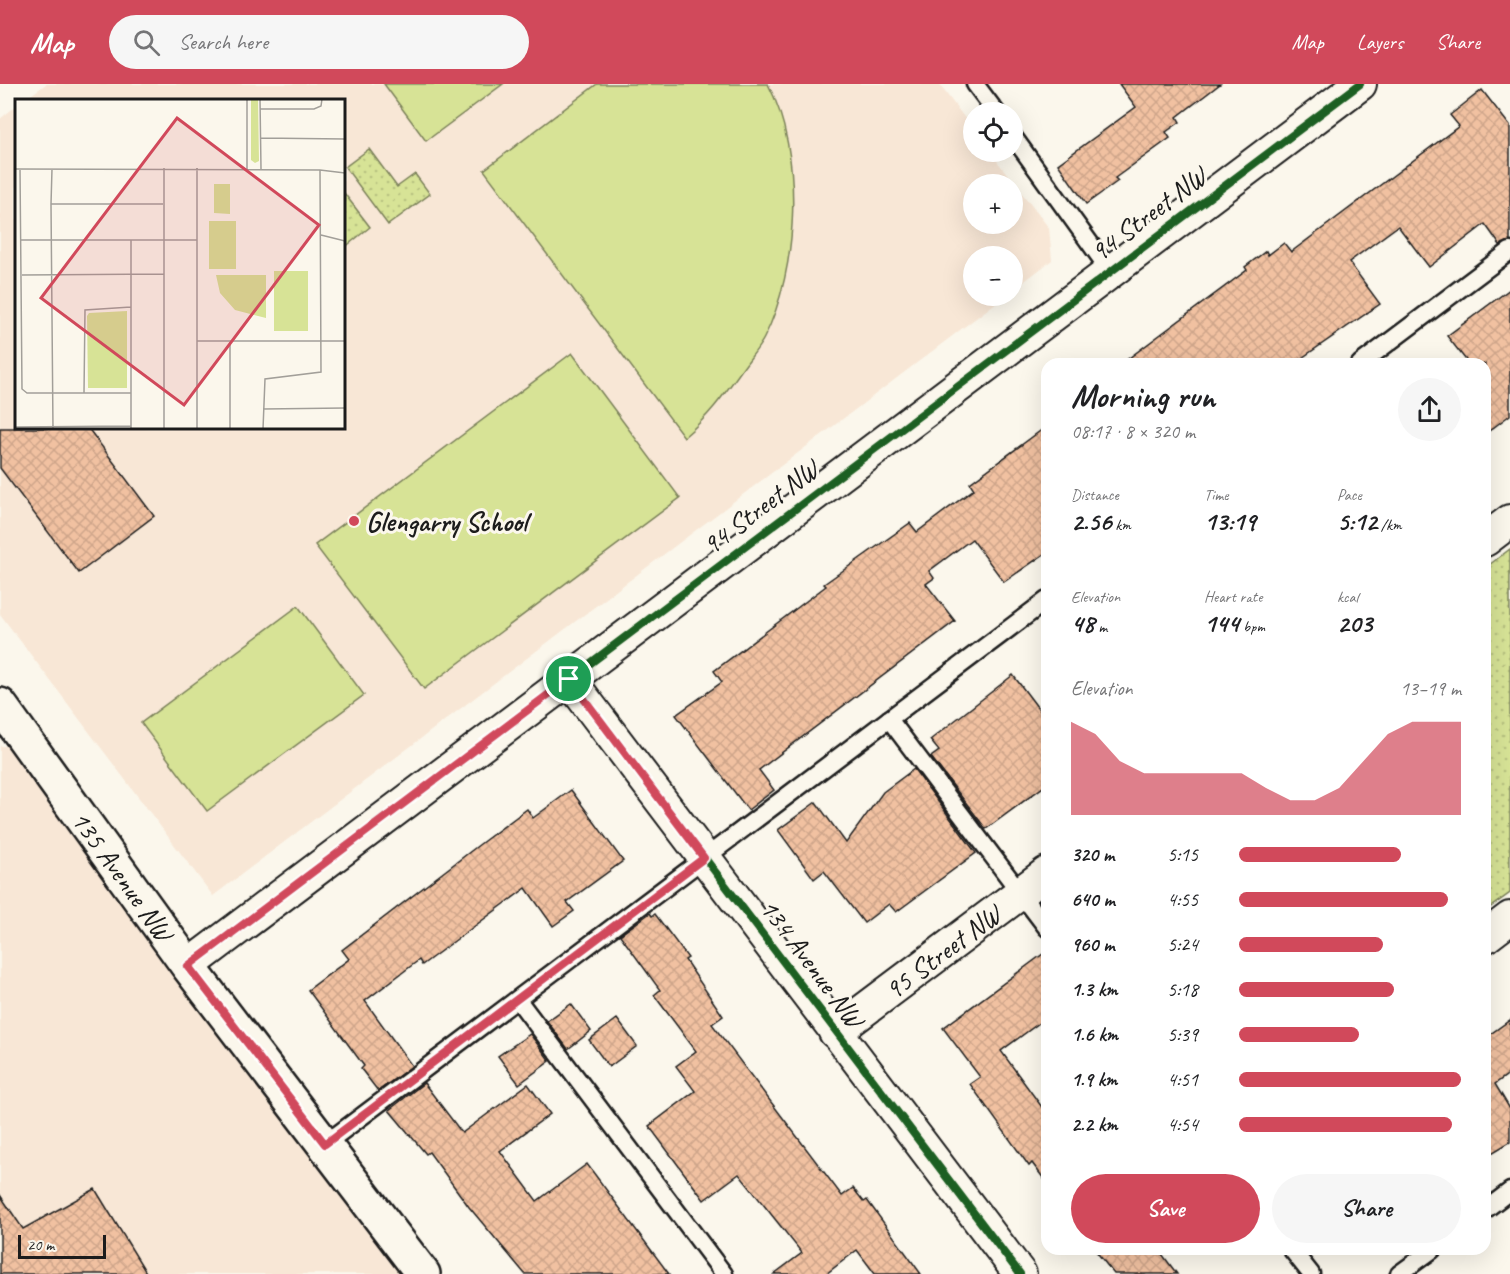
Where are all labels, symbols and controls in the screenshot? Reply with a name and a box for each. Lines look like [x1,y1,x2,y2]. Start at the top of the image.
search box [109,15,529,69]
text: Map [30,25,73,60]
icon: search [130,26,163,59]
text: Search here [178,28,268,56]
text: Map [1291,29,1324,55]
text: Layers [1357,29,1403,55]
text: Share [1436,29,1480,55]
inset map [15,99,345,429]
map controls [963,102,1023,306]
button: locate [963,102,1023,162]
street label: 94 Street NW [1083,157,1215,269]
button: + [963,174,1023,234]
button: − [963,246,1023,306]
text: Morning run [1071,375,1215,417]
button: share [1398,378,1461,441]
text: 08:17 · 8 × 320 m [1071,419,1195,444]
street label: 94 Street NW [695,450,827,562]
text: Distance [1071,485,1119,505]
text: Time [1204,485,1228,505]
text: Pace [1337,485,1362,505]
place label: Glengarry School [366,504,532,539]
text: 2.56 [1071,505,1111,538]
text: 13:19 [1204,505,1256,538]
text: 5:12 [1337,505,1377,538]
marker: Glengarry School [347,514,361,528]
text: km [1111,515,1131,535]
text: /km [1377,515,1402,535]
text: Elevation [1071,587,1120,607]
text: Heart rate [1204,587,1262,607]
text: kcal [1337,587,1358,607]
text: 48 [1071,607,1094,640]
text: 144 [1204,607,1239,640]
text: 203 [1337,607,1372,640]
text: m [1094,617,1107,637]
text: bpm [1239,617,1265,637]
pin [543,653,594,704]
icon: arrive [552,662,585,695]
text: Elevation [1071,676,1133,701]
text: 13–19 m [1400,676,1461,701]
street label: 135 Avenue NW [64,803,183,950]
text: 320 m [1071,842,1114,867]
text: 5:15 [1167,842,1198,867]
text: 640 m [1071,887,1115,912]
text: 4:55 [1167,887,1198,912]
street label: 134 Avenue NW [752,892,874,1037]
street label: 95 Street NW [877,895,1010,1007]
text: 960 m [1071,932,1114,957]
text: 5:24 [1167,932,1198,957]
text: 1.3 km [1071,977,1118,1002]
text: 5:18 [1167,977,1198,1002]
text: 1.6 km [1071,1022,1118,1047]
text: 5:39 [1167,1022,1198,1047]
text: 1.9 km [1071,1067,1117,1092]
text: 4:51 [1167,1067,1198,1092]
text: 2.2 km [1071,1112,1118,1137]
text: 4:54 [1167,1112,1198,1137]
button: Save [1071,1174,1260,1243]
button: Share [1272,1174,1461,1243]
scale bar [18,1232,106,1260]
text: 20 m [27,1235,54,1255]

